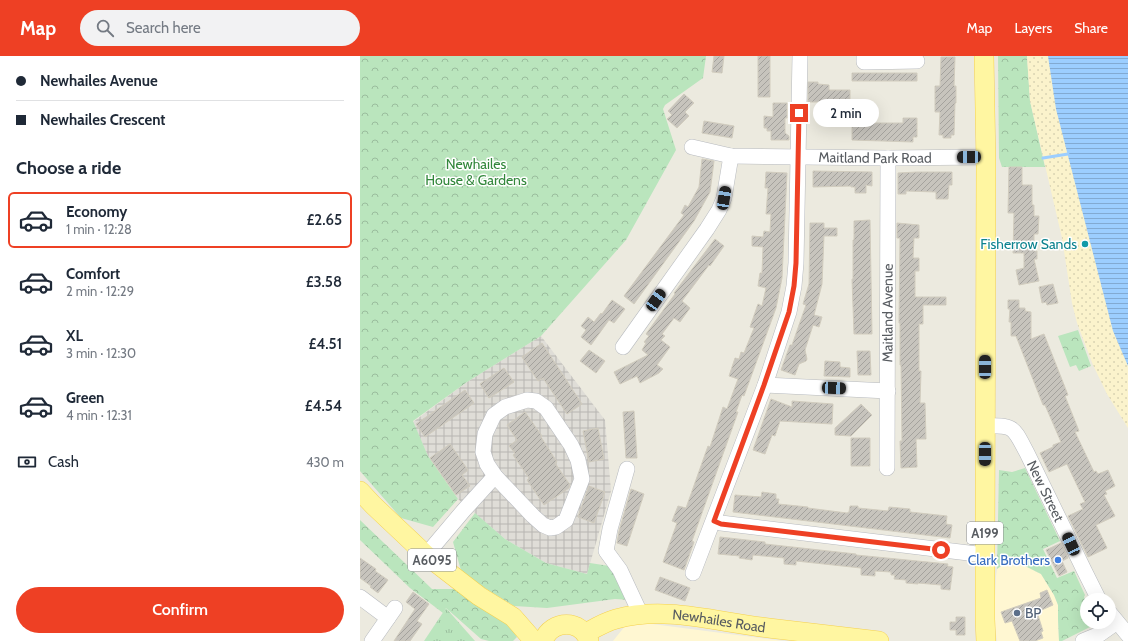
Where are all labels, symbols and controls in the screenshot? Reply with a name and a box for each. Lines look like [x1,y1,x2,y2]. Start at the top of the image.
search box [80,10,360,46]
text: Map [20,17,56,40]
icon: search [94,17,116,39]
text: Search here [126,19,201,37]
text: Map [967,19,992,37]
text: Layers [1014,19,1052,37]
text: Share [1074,19,1108,37]
text: Newhailes Avenue [40,72,158,90]
callout: 2 min [813,99,879,127]
route end [790,104,808,122]
text: 2 min [830,105,862,121]
text: Newhailes Crescent [40,111,166,129]
street label: Maitland Park Road [818,148,932,167]
car [957,151,981,163]
park label: Newhailes House & Gardens [425,155,527,189]
text: Choose a ride [16,157,121,179]
car [716,185,732,211]
icon: car [18,202,54,238]
text: Economy [66,203,127,221]
text: £2.65 [307,211,342,229]
text: 1 min · 12:28 [66,221,132,237]
place label: Fisherrow Sands [980,235,1077,253]
marker: Fisherrow Sands [1080,239,1090,249]
street label: Maitland Avenue [878,263,897,363]
icon: car [18,264,54,300]
text: Comfort [66,265,120,283]
text: £3.58 [306,273,342,291]
text: 2 min · 12:29 [66,283,134,299]
car [644,287,668,313]
icon: car [18,326,54,362]
text: XL [66,327,83,345]
text: £4.51 [309,335,342,353]
text: 3 min · 12:30 [66,345,136,361]
car [979,355,991,379]
car [822,382,846,394]
icon: car [18,388,54,424]
text: Green [66,389,104,407]
text: £4.54 [305,397,342,415]
text: 4 min · 12:31 [66,407,132,423]
car [979,442,991,466]
icon: cash [16,451,38,473]
text: Cash [48,453,79,471]
text: 430 m [306,454,344,470]
street label: New Street [1023,457,1068,525]
road number: A199 [967,522,1003,544]
car [1060,531,1082,557]
route start [932,541,950,559]
road number: A6095 [408,549,456,571]
place label: Clark Brothers [968,551,1050,569]
marker: Clark Brothers [1053,555,1063,565]
button: Confirm [16,587,344,633]
map controls [1080,593,1116,629]
button: locate [1080,593,1116,629]
place label: BP [1025,604,1041,622]
street label: Newhailes Road [672,605,767,636]
marker: BP [1012,608,1022,618]

